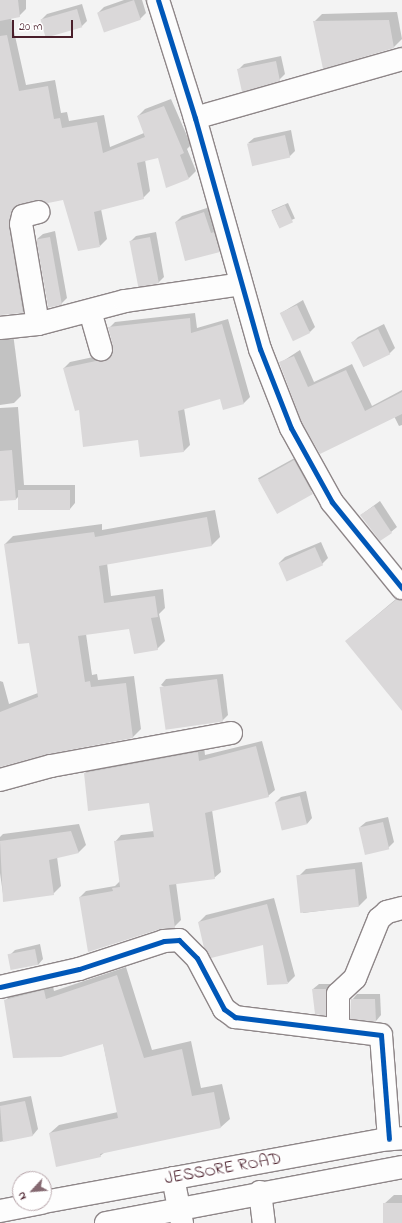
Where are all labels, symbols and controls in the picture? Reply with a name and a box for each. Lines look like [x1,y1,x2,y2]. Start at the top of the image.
scale bar [14,12,75,38]
text: 20 m [19,18,42,36]
street label: JESSORE ROAD [163,1149,283,1189]
north arrow [12,1171,52,1211]
text: N [13,1189,31,1203]

